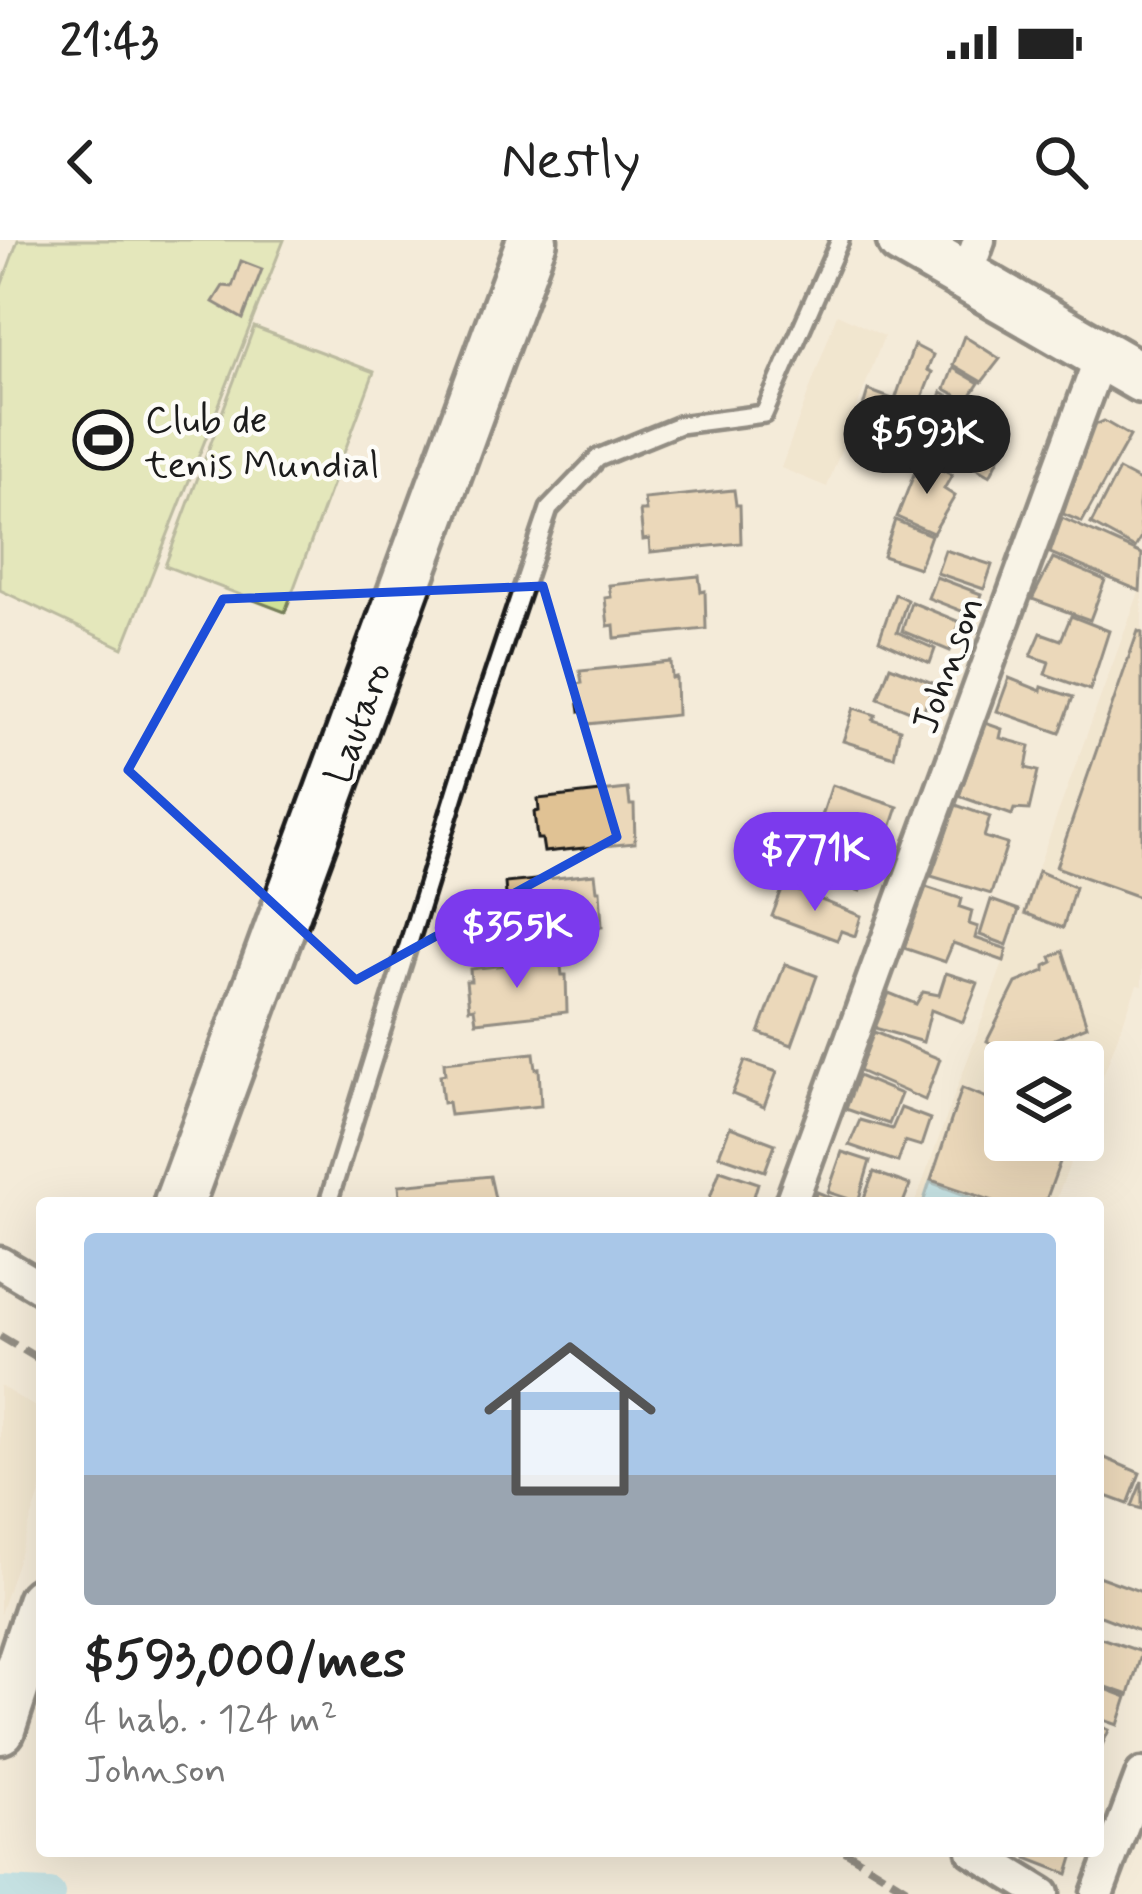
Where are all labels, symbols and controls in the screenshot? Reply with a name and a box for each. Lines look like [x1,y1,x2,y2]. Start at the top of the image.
text: 21:43 [60,13,159,72]
text: Nestly [501,127,641,198]
icon: back [48,129,114,195]
icon: search [1028,129,1094,195]
pin: $593K [843,395,1011,497]
place label: Club de tenis Mundial [144,396,380,492]
text: $593K [870,408,984,459]
sports icon: Club de tenis Mundial [72,409,134,471]
street label: Johnson [901,590,998,741]
street label: Lautaro [314,655,405,791]
pin: $771K [731,812,899,914]
text: $771K [761,825,869,876]
pin: $355K [433,889,601,991]
text: $355K [462,902,572,953]
map controls [984,1041,1104,1161]
button: layers [984,1041,1104,1161]
icon: home [462,1311,678,1527]
text: $593,000/mes [84,1629,406,1695]
text: 4 hab. · 124 m² [84,1695,338,1746]
text: Johnson [84,1746,226,1797]

